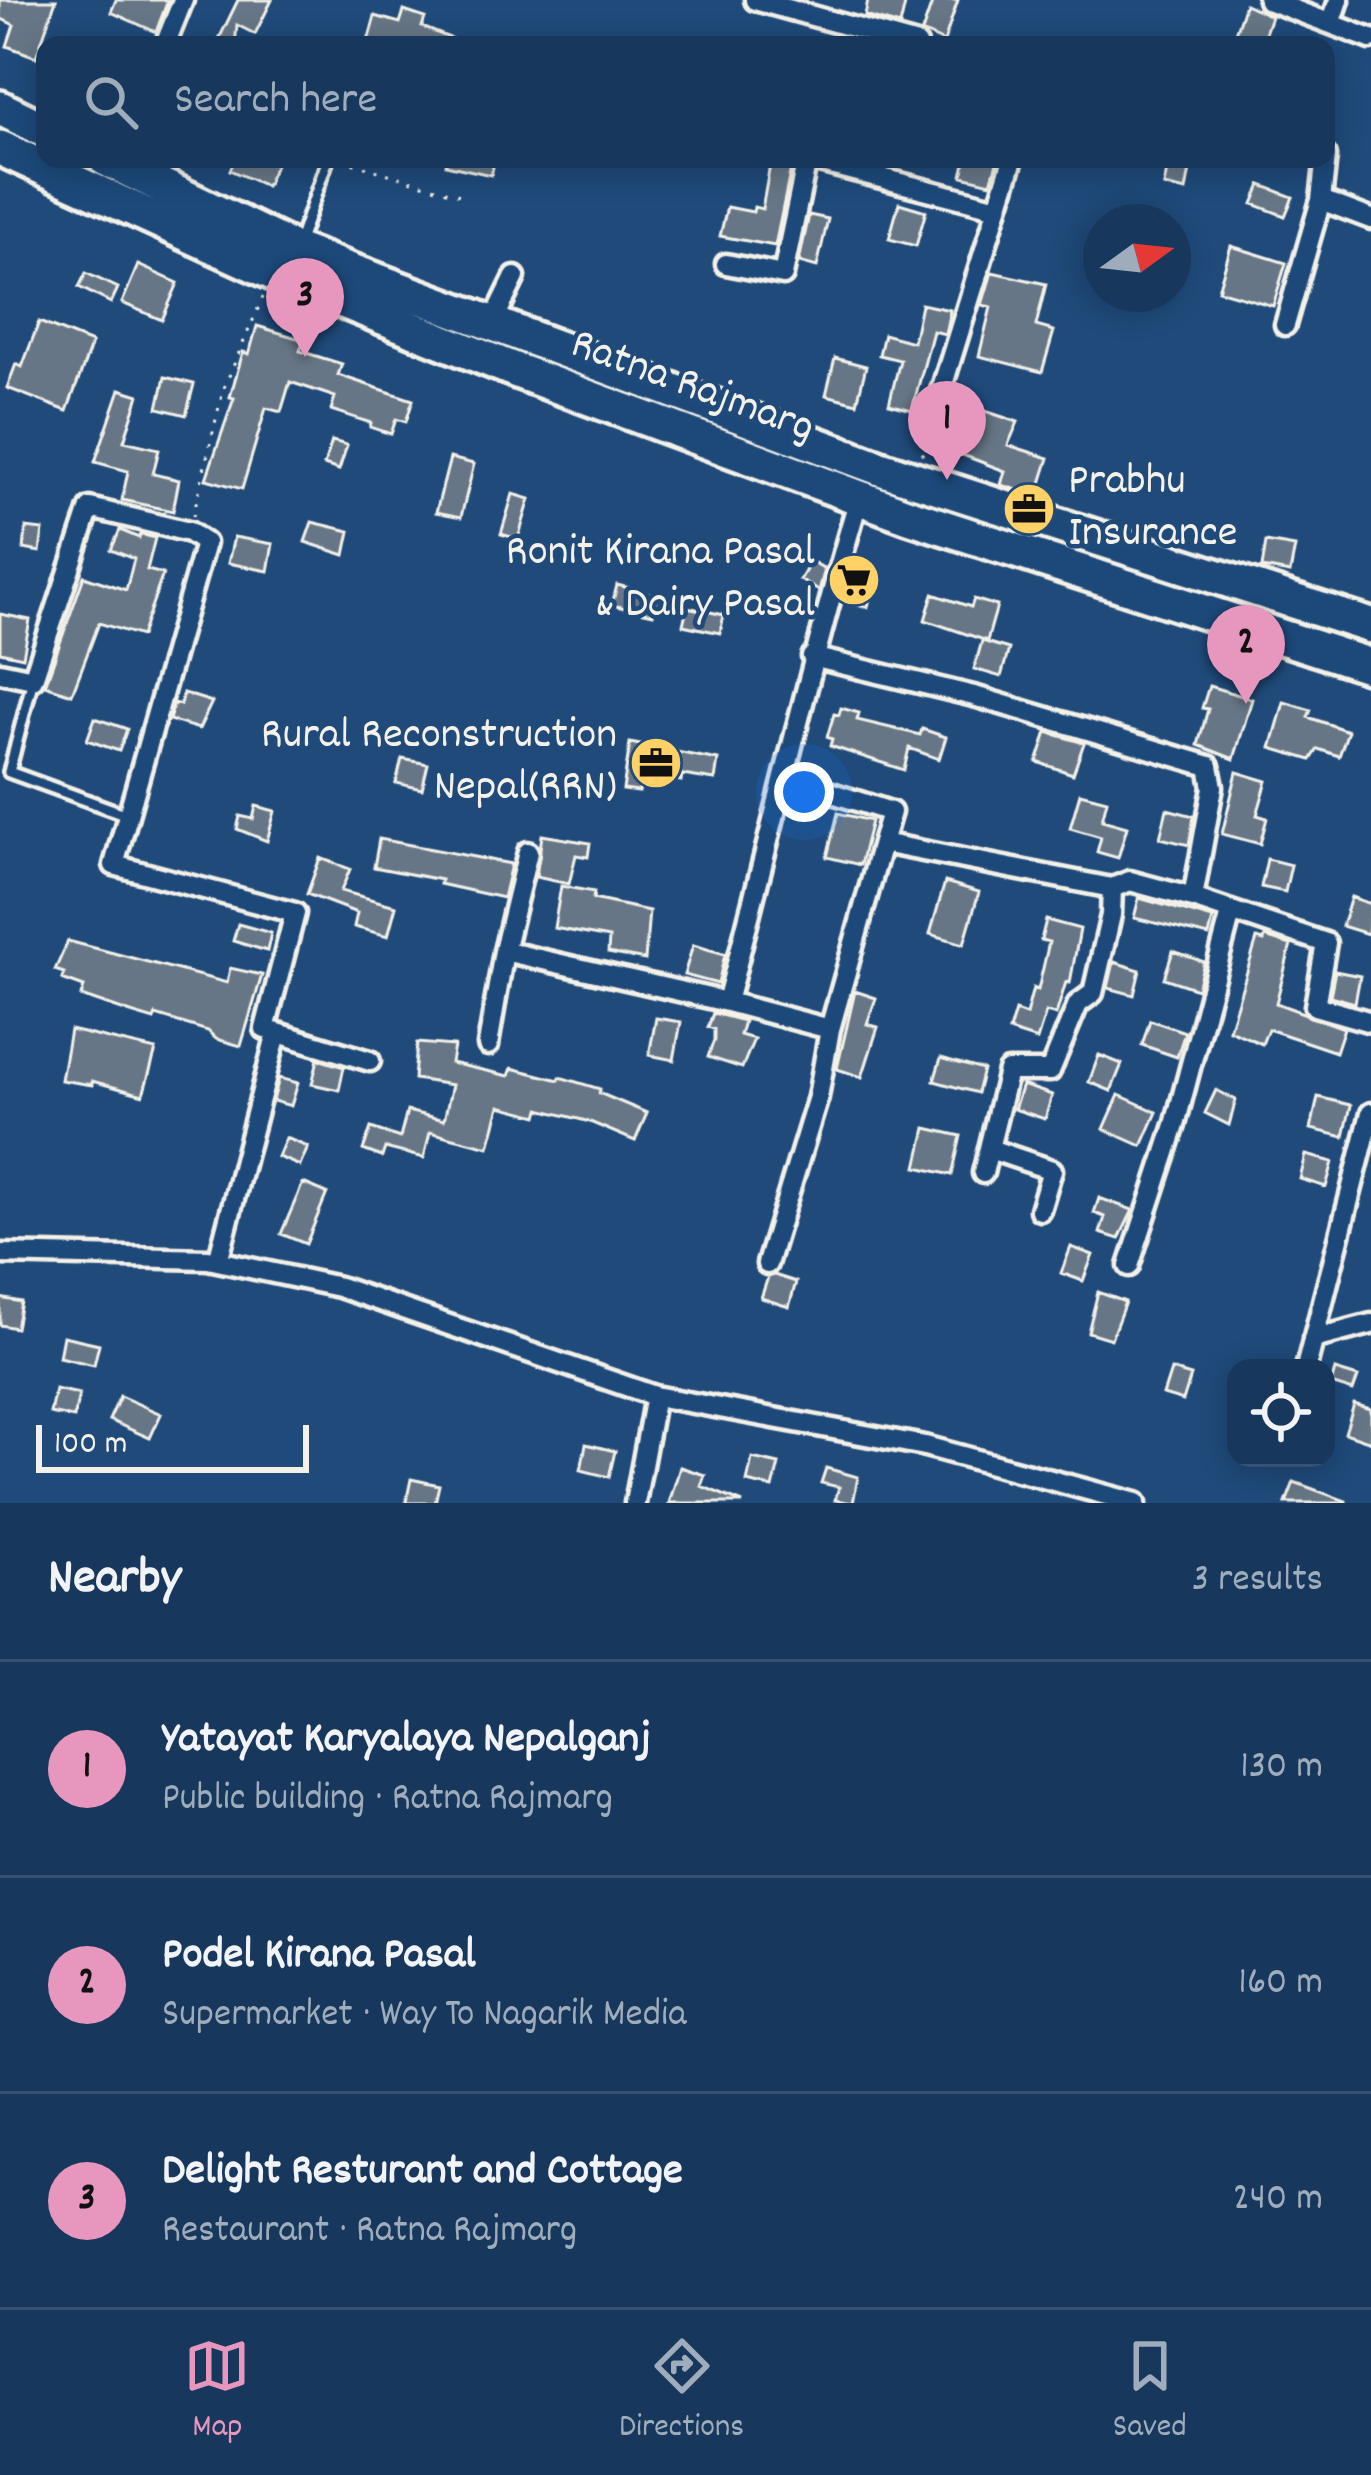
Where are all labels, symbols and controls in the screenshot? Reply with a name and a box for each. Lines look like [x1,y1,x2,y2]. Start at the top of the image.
search box [36,36,1335,168]
icon: search [78,69,144,135]
text: Search here [174,70,377,134]
north arrow [1083,204,1191,312]
pin: 3 [266,258,344,357]
street label: Ratna Rajmarg [561,314,823,462]
pin: 1 [908,381,986,480]
place label: Prabhu Insurance [1068,451,1238,567]
office icon: Prabhu Insurance [1001,481,1057,537]
place label: Ronit Kirana Pasal & Dairy Pasal [506,522,815,638]
supermarket icon: Ronit Kirana Pasal & Dairy Pasal [826,552,882,608]
pin: 2 [1207,605,1285,704]
place label: Rural Reconstruction Nepal(RRN) [261,705,617,821]
office icon: Rural Reconstruction Nepal(RRN) [628,735,684,791]
your location [774,762,834,822]
map controls [1227,1359,1335,1467]
button: locate [1227,1359,1335,1467]
scale bar [36,1419,309,1472]
text: 100 m [54,1422,127,1469]
text: Nearby [48,1545,181,1617]
text: 3 results [1192,1554,1323,1609]
text: Yatayat Karyalaya Nepalganj [162,1709,651,1773]
text: 1 [83,1741,91,1796]
text: 130 m [1240,1741,1323,1796]
text: Public building · Ratna Rajmarg [162,1773,613,1828]
text: Podel Kirana Pasal [162,1925,476,1989]
text: 2 [78,1957,96,2012]
text: 160 m [1238,1957,1323,2012]
text: Supermarket · Way To Nagarik Media [162,1989,686,2044]
text: Delight Resturant and Cottage [162,2141,683,2205]
text: 3 [78,2173,96,2228]
text: 240 m [1233,2173,1323,2228]
text: Restaurant · Ratna Rajmarg [162,2205,577,2260]
tab: Map [184,2333,250,2452]
tab: Directions [619,2333,744,2452]
tab: Saved [1113,2333,1187,2452]

